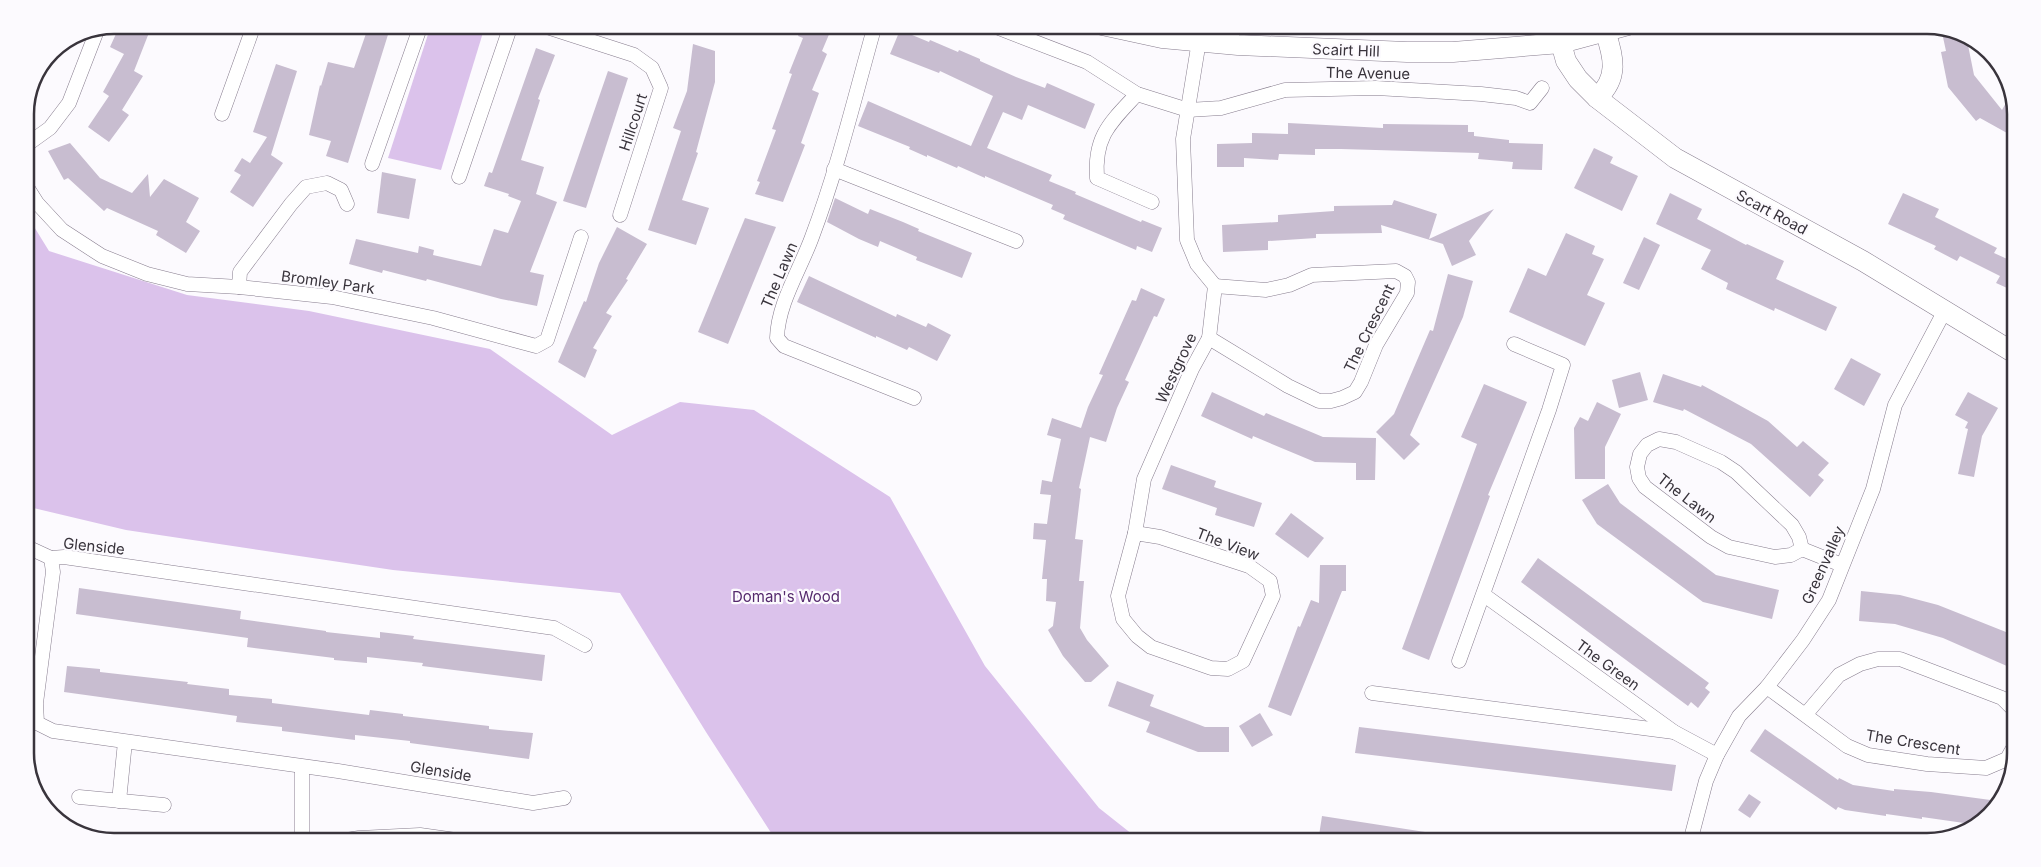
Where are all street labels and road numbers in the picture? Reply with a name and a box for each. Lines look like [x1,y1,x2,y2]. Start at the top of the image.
street label: Scairt Hill [1312,39,1380,61]
street label: The Avenue [1326,63,1410,83]
street label: Hillcourt [615,91,651,153]
street label: Scart Road [1733,185,1811,239]
street label: The Lawn [757,239,801,311]
street label: Bromley Park [280,266,377,298]
street label: The Crescent [1340,281,1399,375]
street label: Westgrove [1151,330,1201,406]
street label: The Lawn [1654,469,1720,527]
street label: Greenvalley [1797,522,1849,607]
street label: The View [1194,523,1262,565]
street label: Glenside [62,533,126,559]
street label: The Green [1572,635,1644,695]
street label: The Crescent [1864,725,1962,759]
street label: Glenside [409,757,473,785]

